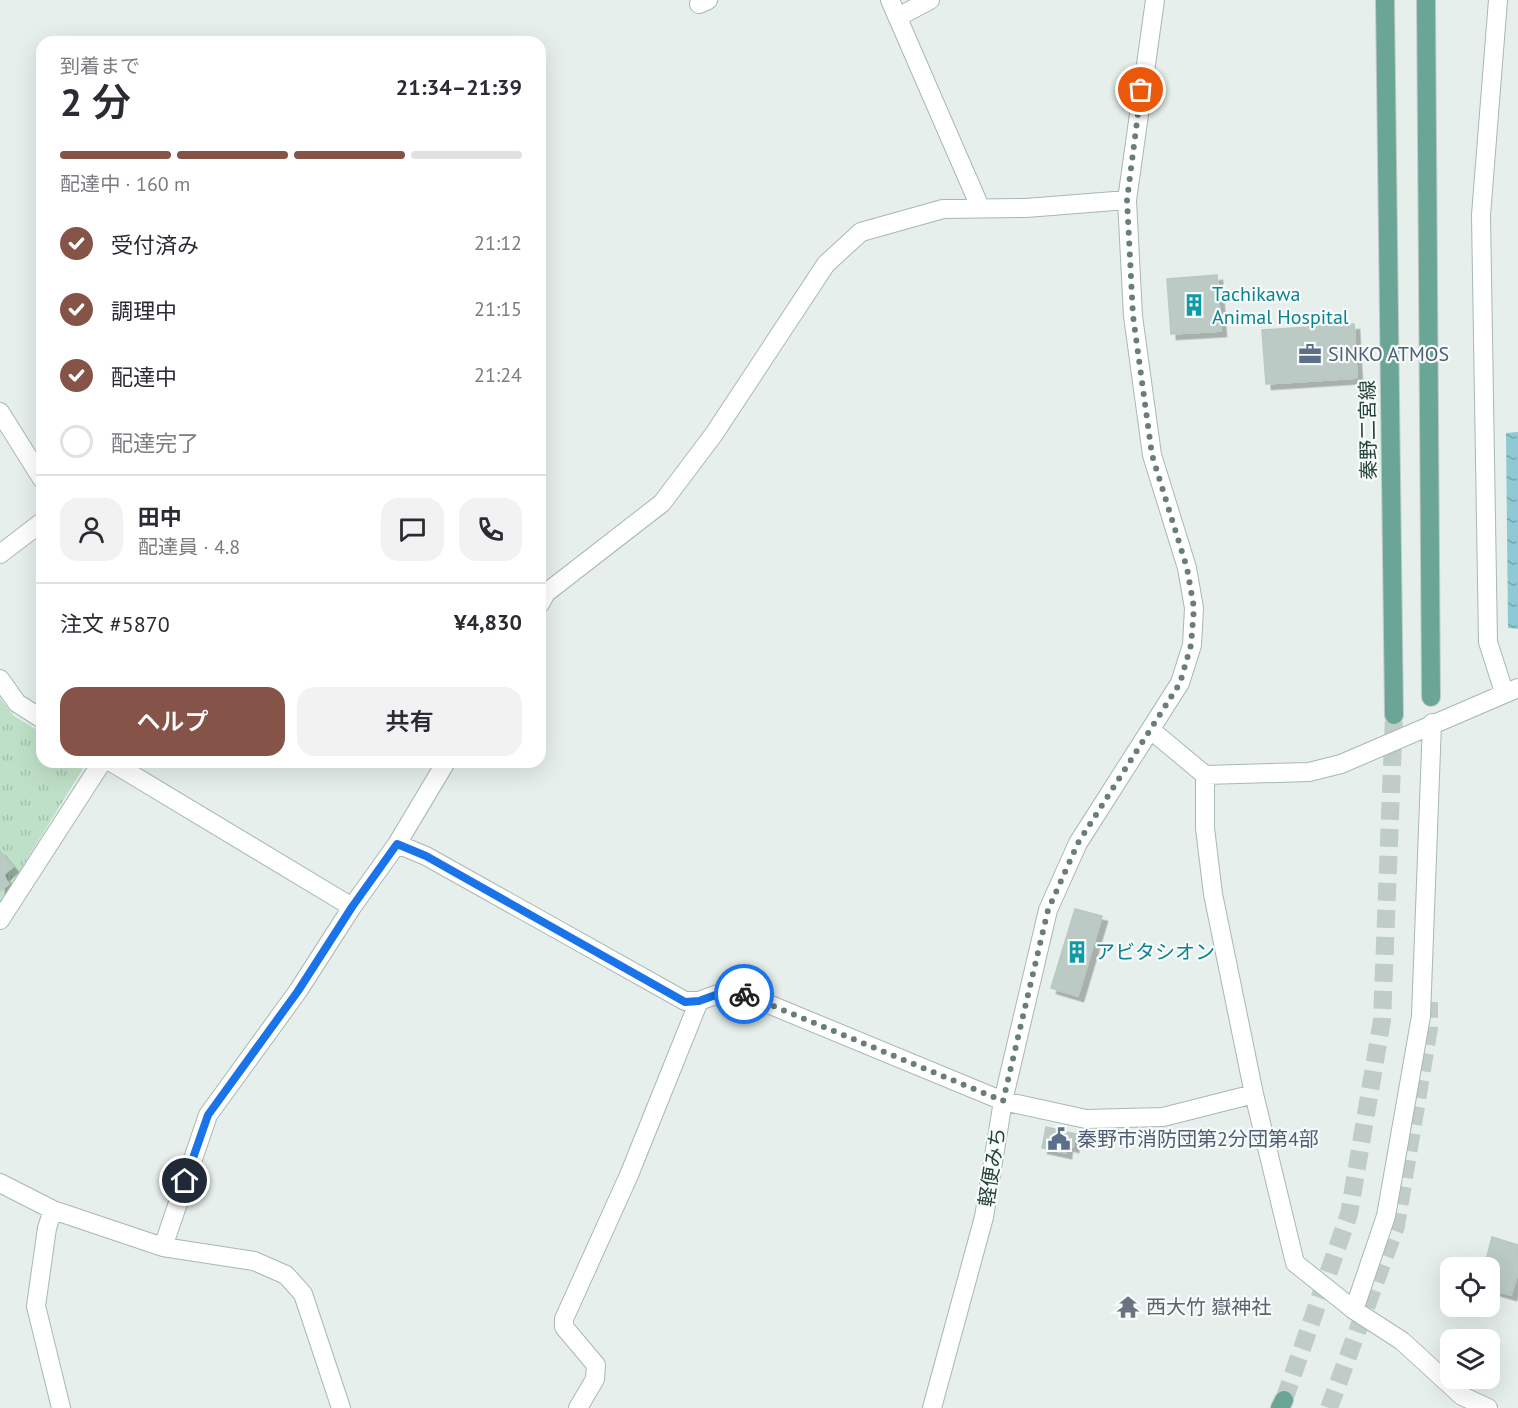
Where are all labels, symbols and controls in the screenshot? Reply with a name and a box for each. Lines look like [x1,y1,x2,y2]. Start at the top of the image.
text: 到着まで [60,53,140,79]
pin [1115,64,1166,115]
text: 21:34–21:39 [396,73,522,101]
icon: bag [1124,73,1157,106]
text: 2 分 [60,76,131,127]
text: 配達中 · 160 m [60,171,190,197]
icon: check [60,227,93,260]
text: 21:12 [474,230,522,256]
text: 受付済み [111,231,199,259]
place label: Tachikawa Animal Hospital [1212,281,1349,330]
building icon: Tachikawa Animal Hospital [1181,292,1207,318]
icon: check [60,293,93,326]
text: 21:15 [474,296,522,322]
text: 調理中 [111,297,177,325]
office icon: SINKO ATMOS [1297,341,1323,367]
place label: SINKO ATMOS [1328,341,1449,367]
icon: check [60,359,93,392]
text: 21:24 [474,362,522,388]
text: 配達中 [111,363,177,391]
street label: 秦野二宮線 [1354,380,1382,480]
text: 配達完了 [111,429,199,457]
button: person [60,498,123,561]
button: chat [381,498,444,561]
button: phone [459,498,522,561]
text: 田中 [138,503,182,531]
text: 配達員 · 4.8 [138,534,240,560]
text: ¥4,830 [454,608,522,636]
text: 注文 #5870 [60,610,170,638]
button: ヘルプ [60,687,285,756]
button: 共有 [297,687,522,756]
building icon: アビタシオン [1064,939,1090,965]
place label: アビタシオン [1095,939,1215,965]
courier [714,964,774,1024]
icon: bike [728,978,761,1011]
street label: 軽便みち [973,1125,1011,1209]
public building icon: 秦野市消防団第2分団第4部 [1046,1126,1072,1152]
place label: 秦野市消防団第2分団第4部 [1077,1126,1319,1152]
pin [159,1155,210,1206]
icon: home [168,1164,201,1197]
map controls [1440,1257,1500,1389]
button: locate [1440,1257,1500,1317]
temple icon: 西大竹 嶽神社 [1115,1294,1141,1320]
place label: 西大竹 嶽神社 [1146,1294,1271,1320]
button: layers [1440,1329,1500,1389]

